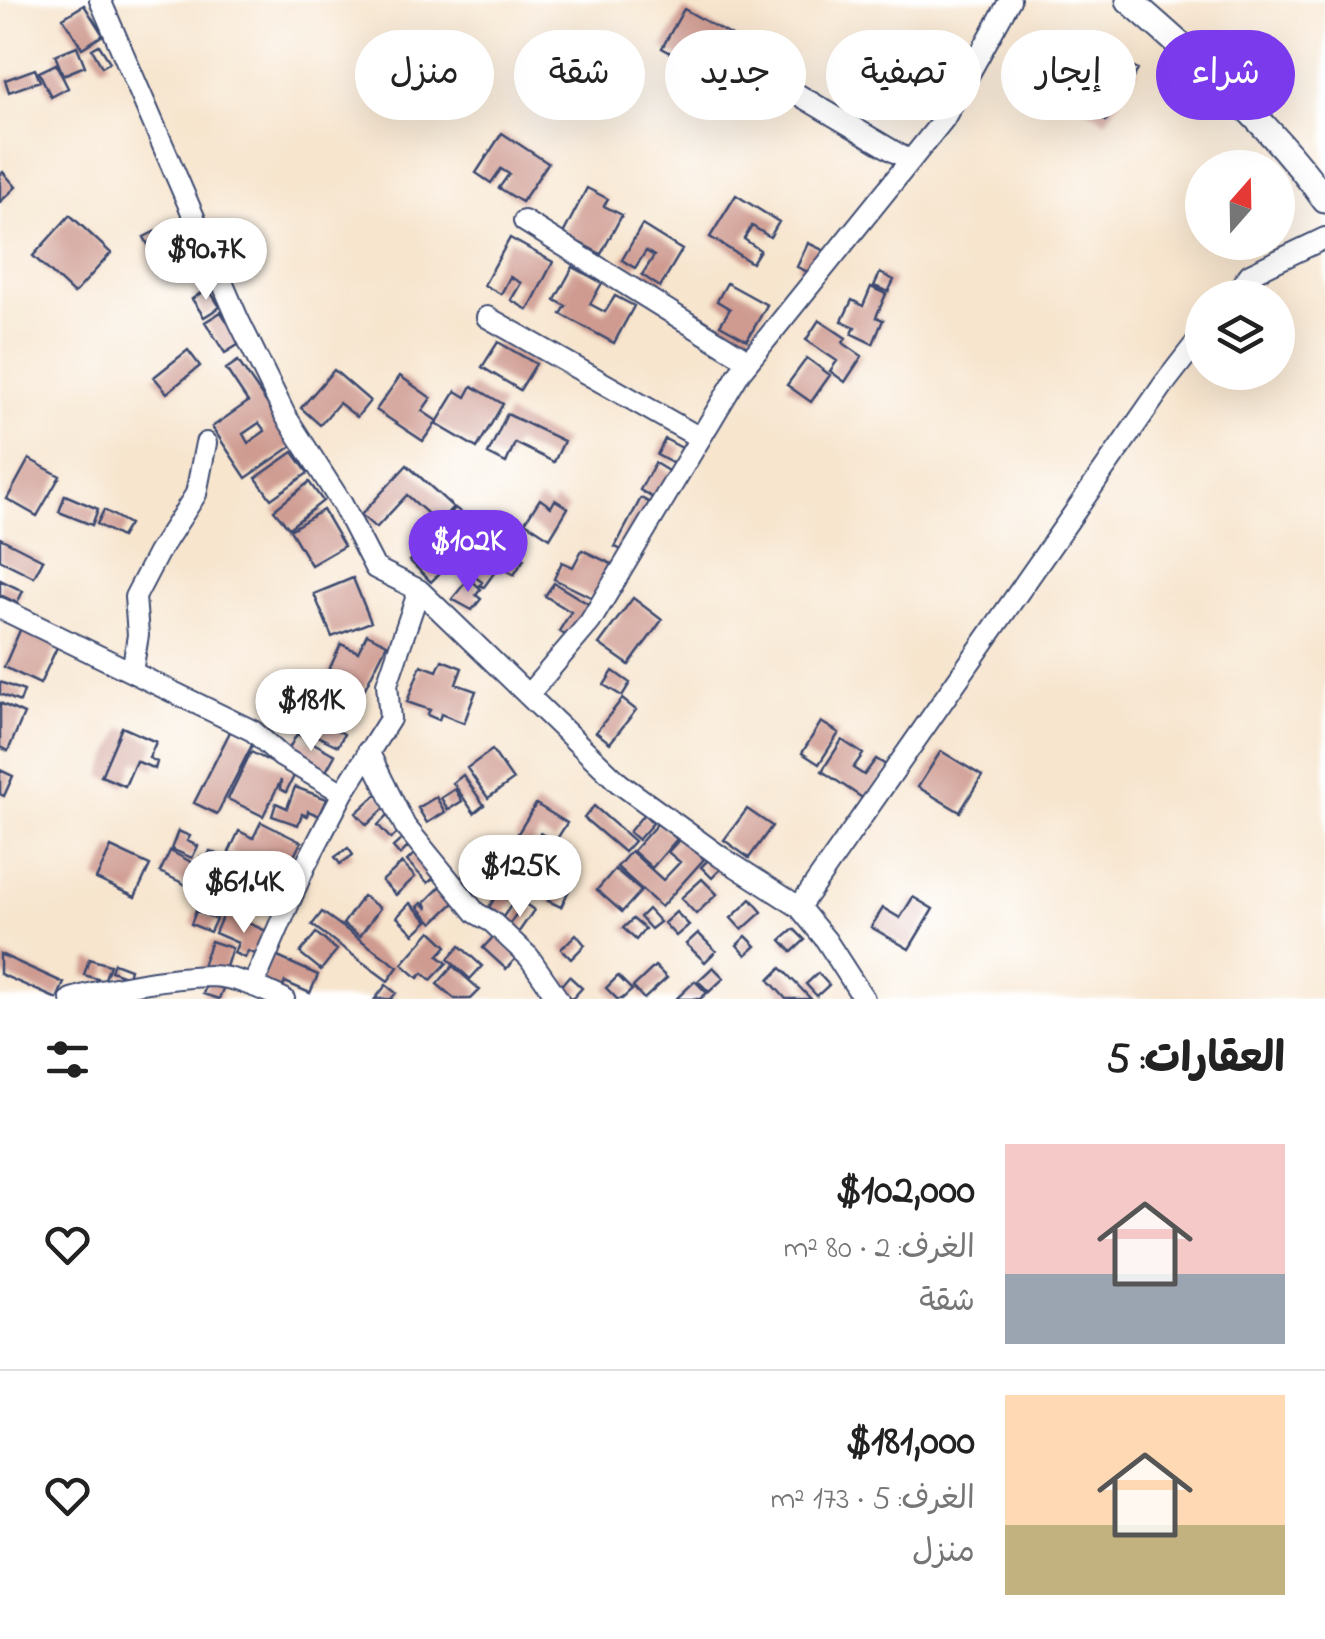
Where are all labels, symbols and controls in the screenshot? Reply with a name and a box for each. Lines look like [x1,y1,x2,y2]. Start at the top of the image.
chip: منزل [355,30,494,120]
chip: شقة [514,30,645,120]
chip: جديد [665,30,806,120]
chip: تصفية [826,30,981,120]
chip: إيجار [1001,30,1136,120]
chip: شراء [1156,30,1295,120]
north arrow [1185,150,1295,260]
map controls [1185,150,1295,390]
pin: $90.7K [125,218,287,303]
text: $90.7K [167,227,245,274]
button: layers [1185,280,1295,390]
pin: $102K [398,510,538,595]
text: $102K [431,519,505,566]
pin: $181K [241,669,381,754]
text: $181K [277,678,345,725]
pin: $125K [450,835,590,920]
text: $125K [480,844,560,891]
pin: $61.4K [163,851,325,936]
text: $61.4K [205,860,283,907]
text: العقارات: 5 [1106,1030,1285,1091]
icon: filters [40,1032,95,1087]
text: $102,000 [836,1161,975,1222]
icon: home [1085,1184,1205,1304]
icon: heart [40,1217,95,1272]
text: الغرف: 2 · 80 m² [784,1226,975,1273]
text: شقة [919,1279,975,1326]
text: $181,000 [845,1412,975,1473]
icon: home [1085,1435,1205,1555]
icon: heart [40,1468,95,1523]
text: الغرف: 5 · 173 m² [770,1477,975,1524]
text: منزل [912,1530,975,1577]

